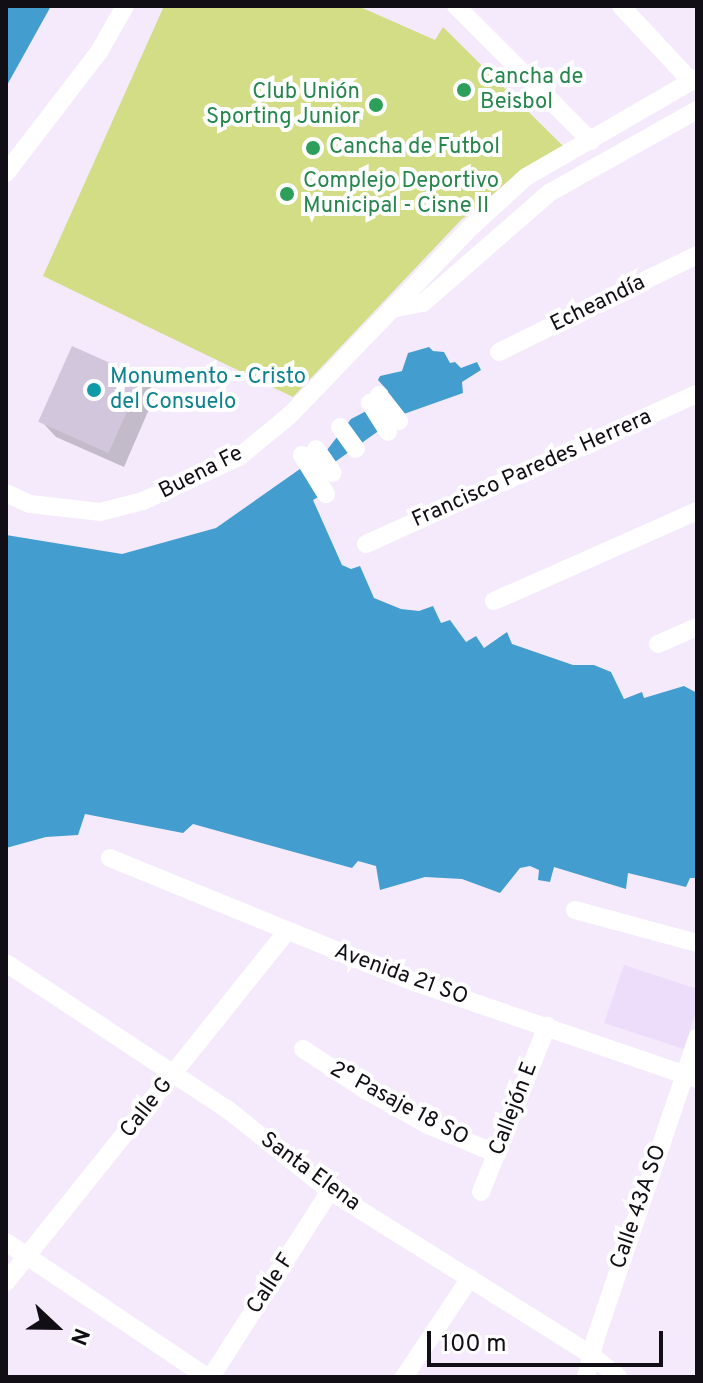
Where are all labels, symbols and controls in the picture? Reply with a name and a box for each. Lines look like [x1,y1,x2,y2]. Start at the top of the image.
place label: Cancha de Beisbol [480,64,583,116]
place label: Club Unión Sporting Junior [206,79,360,130]
marker: Cancha de Beisbol [455,81,473,99]
marker: Club Unión Sporting Junior [367,96,385,114]
place label: Cancha de Futbol [329,135,500,161]
marker: Cancha de Futbol [304,139,322,157]
place label: Complejo Deportivo Municipal - Cisne II [303,168,499,220]
marker: Complejo Deportivo Municipal - Cisne II [278,185,296,203]
street label: Echeandía [546,270,650,338]
place label: Monumento - Cristo del Consuelo [110,364,306,416]
marker: Monumento - Cristo del Consuelo [85,381,103,399]
street label: Francisco Paredes Herrera [408,404,656,534]
street label: Buena Fe [155,441,247,505]
street label: Avenida 21 SO [331,939,471,1011]
street label: 2° Pasaje 18 SO [325,1056,473,1152]
street label: Callejón E [484,1059,544,1159]
street label: Calle G [115,1072,179,1144]
street label: Santa Elena [255,1127,365,1217]
street label: Calle 43A SO [605,1141,673,1273]
street label: Calle F [242,1249,300,1319]
north arrow [16,1287,96,1367]
scale bar [431,1315,667,1365]
text: N [63,1324,94,1349]
text: 100 m [441,1330,507,1360]

